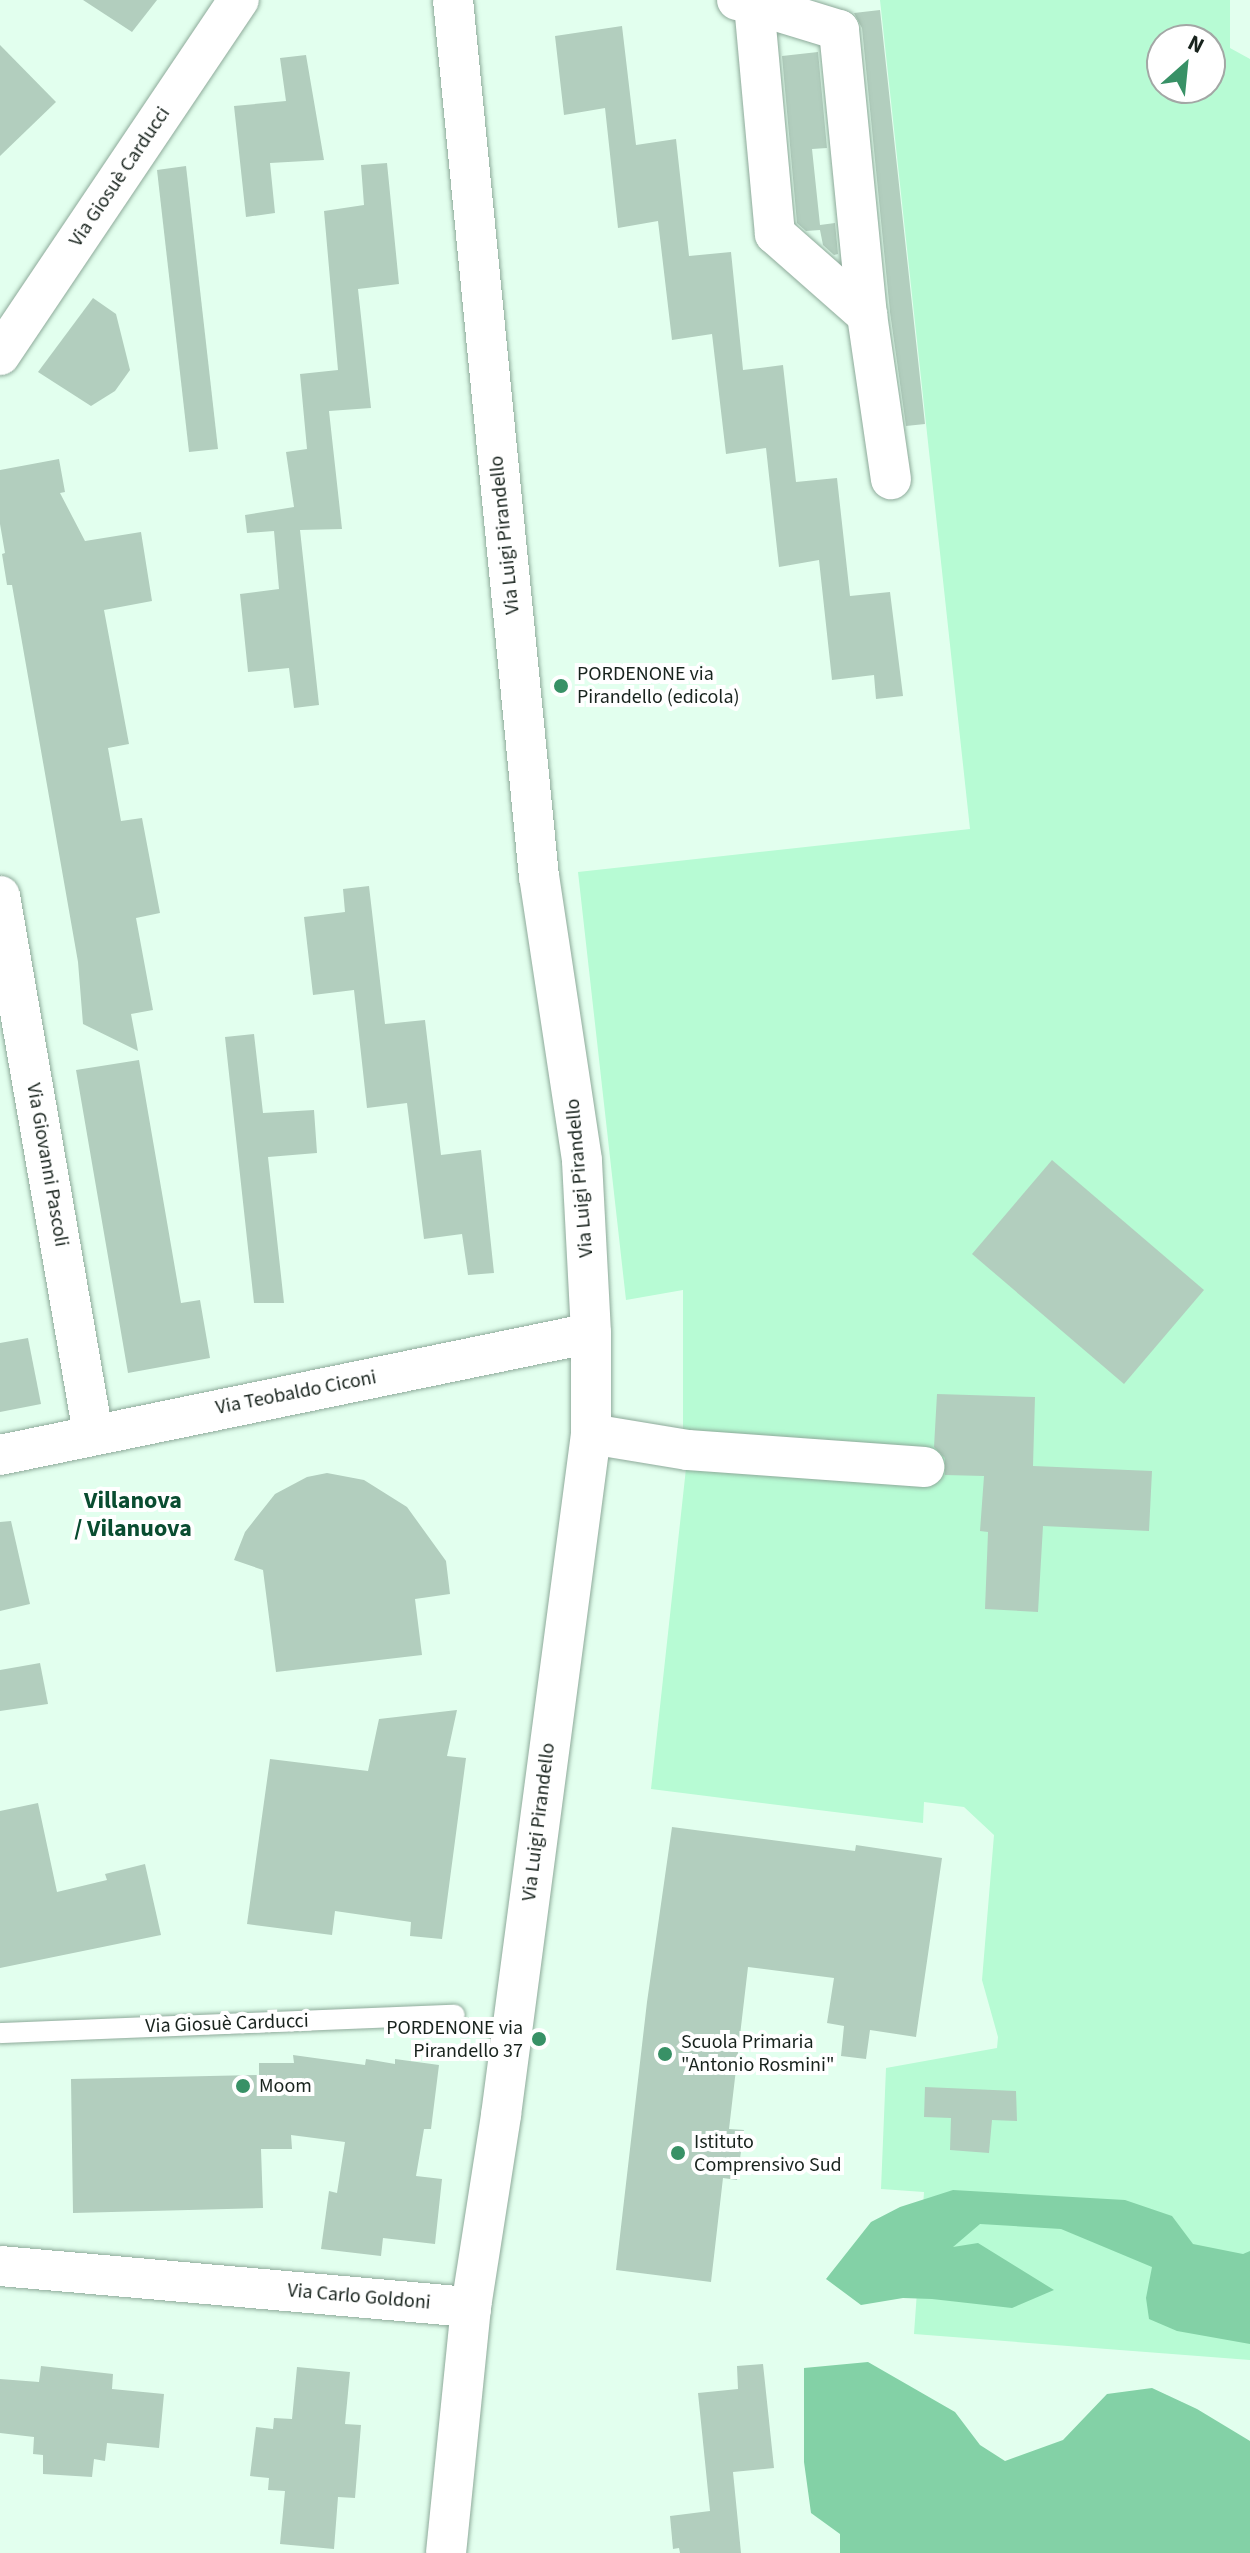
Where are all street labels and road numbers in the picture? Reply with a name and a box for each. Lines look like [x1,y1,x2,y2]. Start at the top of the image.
street label: Via Giosuè Carducci [64,103,176,251]
street label: Via Luigi Pirandello [485,454,525,616]
street label: Via Giovanni Pascoli [21,1081,73,1249]
street label: Via Luigi Pirandello [561,1098,599,1258]
street label: Via Teobaldo Ciconi [214,1366,378,1420]
street label: Via Luigi Pirandello [517,1741,561,1903]
street label: Via Giosuè Carducci [145,2009,309,2039]
street label: Via Carlo Goldoni [286,2279,432,2315]

